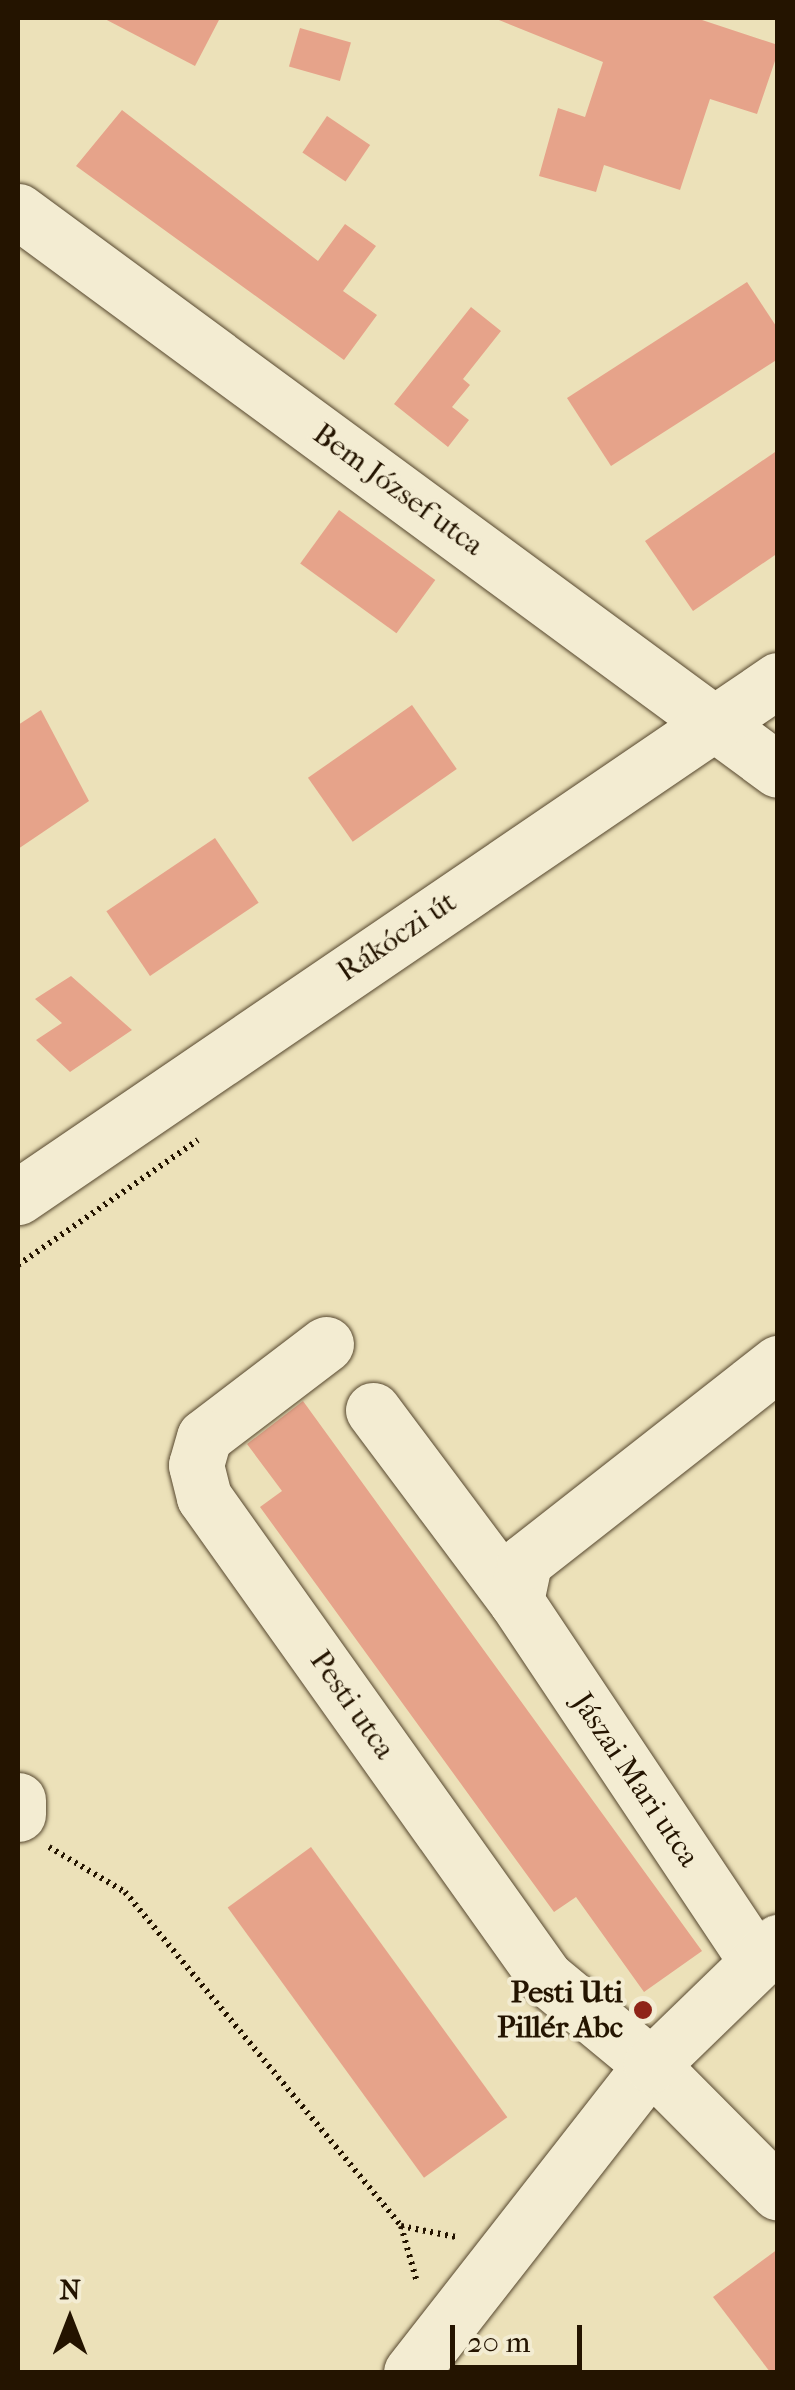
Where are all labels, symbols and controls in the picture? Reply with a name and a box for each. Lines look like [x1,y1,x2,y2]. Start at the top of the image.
street label: Bem József utca [306,416,490,564]
street label: Rákóczi út [331,884,463,990]
street label: Pesti utca [302,1644,402,1766]
street label: Jászai Mari utca [564,1686,706,1874]
place label: Pesti Uti Pillér Abc [497,1975,623,2046]
marker: Pesti Uti Pillér Abc [632,1999,654,2021]
north arrow [20,2270,120,2370]
text: N [59,2273,81,2306]
scale bar [455,2305,588,2367]
text: 20 m [467,2325,530,2360]

